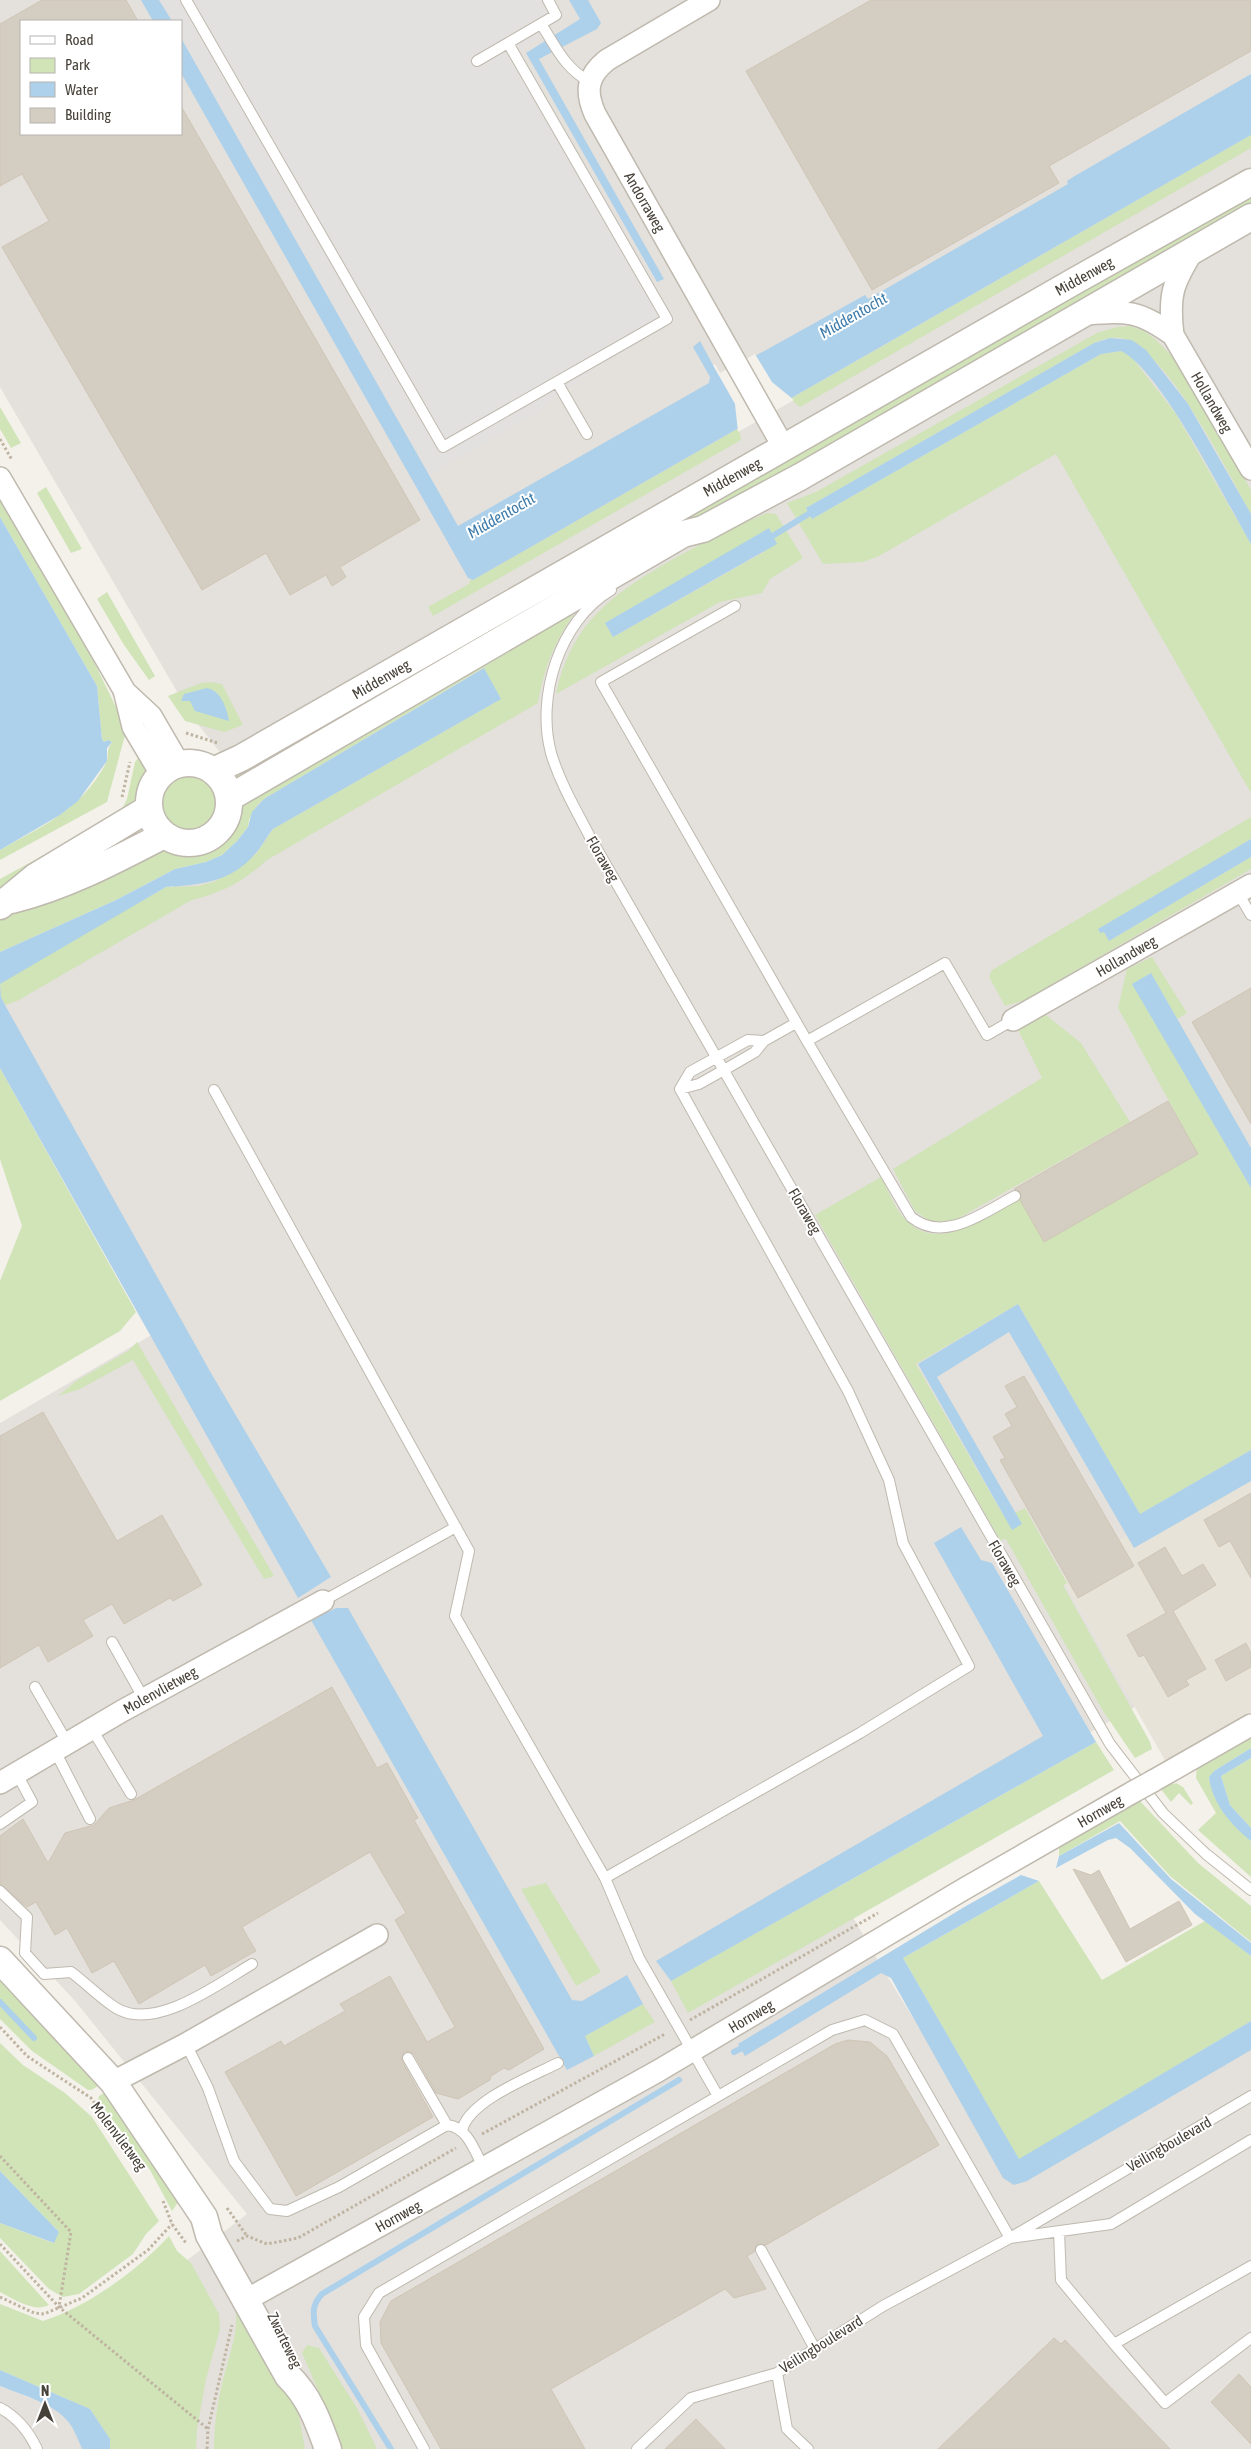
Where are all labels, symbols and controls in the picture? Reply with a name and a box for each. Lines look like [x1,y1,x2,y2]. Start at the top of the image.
legend [20,20,182,135]
text: Road [65,31,94,48]
text: Park [65,56,90,73]
text: Water [65,81,98,98]
text: Building [65,106,111,123]
street label: Andorraweg [621,169,669,235]
street label: Middenweg [1052,253,1117,299]
water label: Middentocht [816,288,890,342]
street label: Hollandweg [1188,369,1236,436]
street label: Middenweg [700,454,765,500]
water label: Middentocht [464,488,538,542]
street label: Middenweg [349,655,413,702]
street label: Floraweg [583,833,623,885]
street label: Hollandweg [1093,932,1160,980]
street label: Floraweg [785,1185,825,1237]
street label: Floraweg [985,1537,1025,1589]
street label: Molenvlietweg [120,1662,200,1717]
street label: Hornweg [1074,1791,1126,1831]
street label: Hornweg [725,1996,777,2036]
street label: Molenvlietweg [88,2098,151,2174]
street label: Veilingboulevard [1124,2113,1214,2175]
street label: Hornweg [372,2196,424,2235]
street label: Zwarteweg [264,2309,306,2371]
street label: Veilingboulevard [776,2312,866,2376]
north arrow [20,2379,70,2429]
text: N [41,2383,49,2399]

